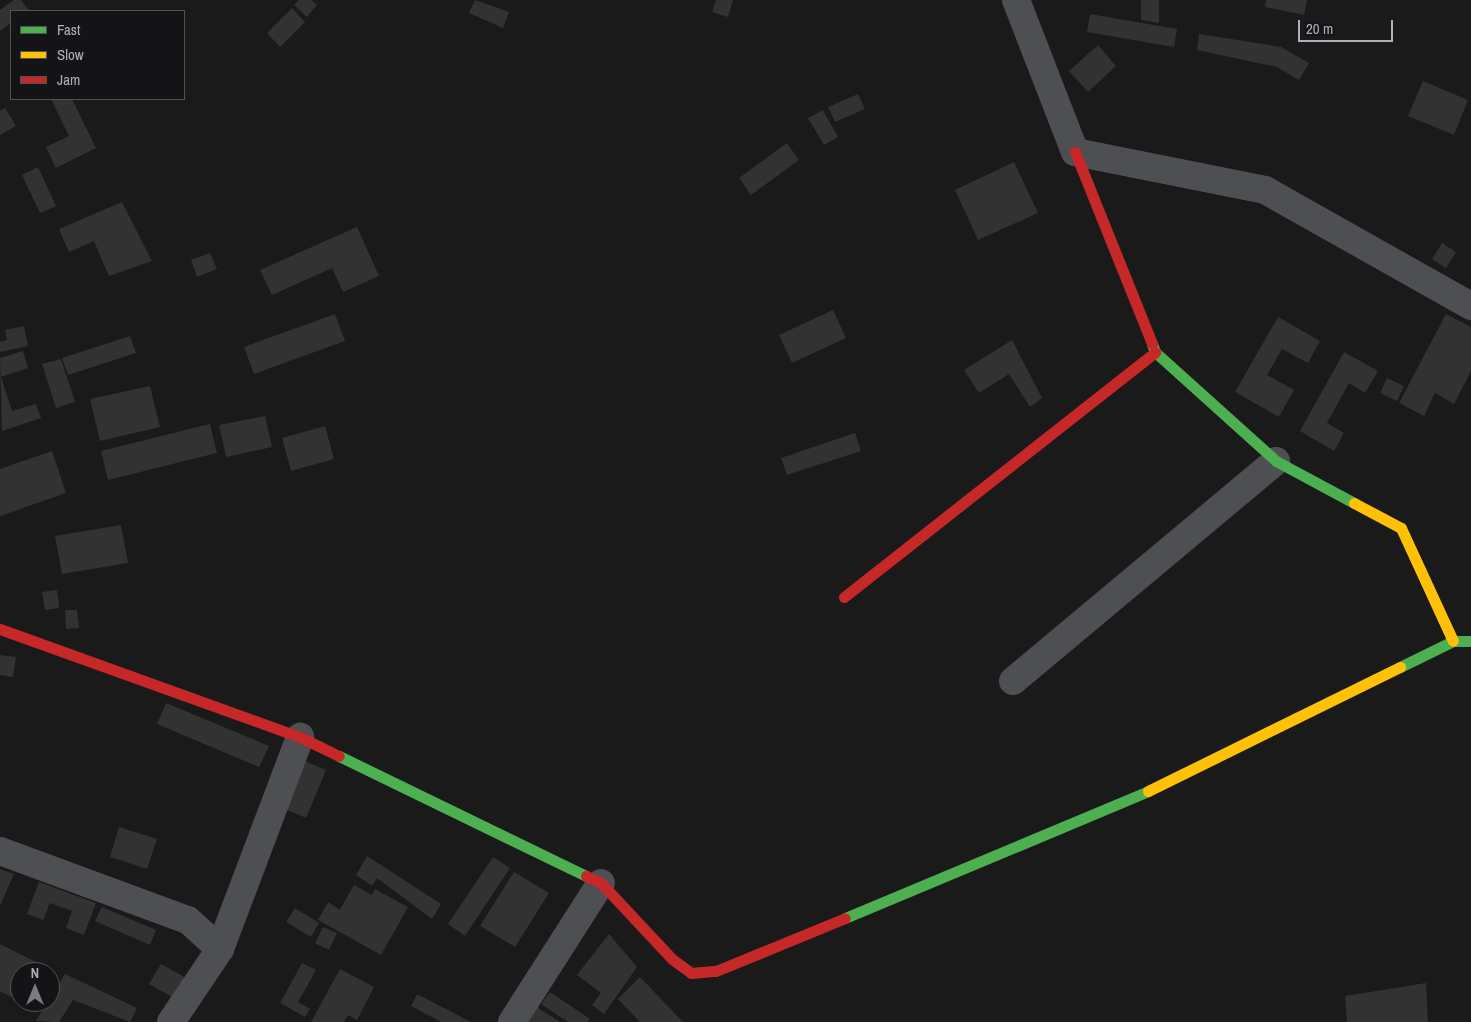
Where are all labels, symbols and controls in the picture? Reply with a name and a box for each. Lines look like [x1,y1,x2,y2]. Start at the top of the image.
legend [10,10,185,100]
scale bar [1301,10,1396,42]
text: 20 m [1306,18,1333,39]
text: Fast [57,19,80,40]
text: Slow [57,44,84,65]
text: Jam [57,69,80,90]
north arrow [10,962,60,1012]
text: N [31,964,39,982]

